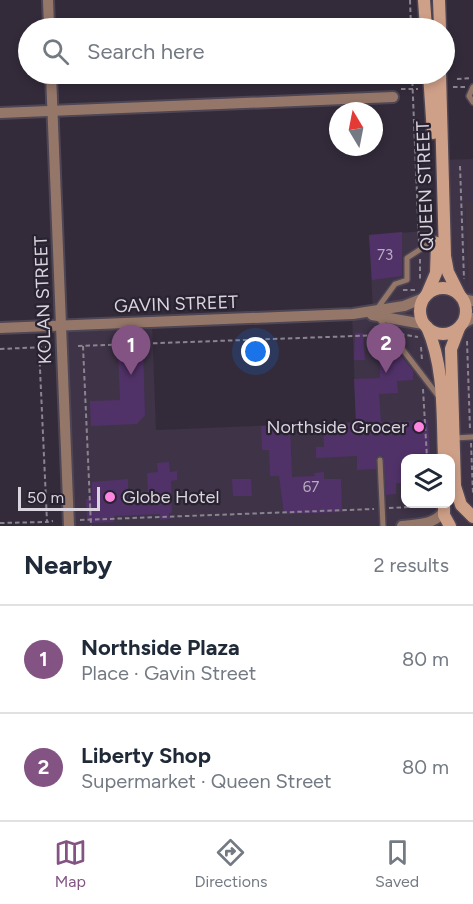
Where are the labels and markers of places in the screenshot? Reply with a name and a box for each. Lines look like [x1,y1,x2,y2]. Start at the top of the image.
pin: 2 [366,324,406,373]
pin: 1 [112,326,150,375]
place label: Northside Grocer [266,416,407,438]
marker: Northside Grocer [412,420,426,434]
place label: Globe Hotel [122,486,219,508]
marker: Globe Hotel [103,490,117,504]

